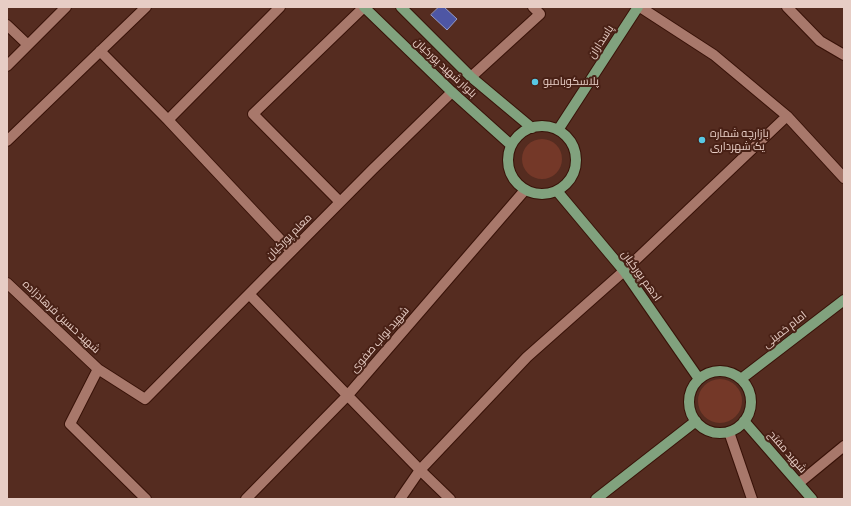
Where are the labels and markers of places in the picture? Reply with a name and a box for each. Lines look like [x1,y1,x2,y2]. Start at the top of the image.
place label: پلاسکوبامبو [543,75,599,89]
marker: پلاسکوبامبو [530,77,540,87]
place label: بازارچه شماره یک شهرداری [710,127,769,153]
marker: بازارچه شماره یک شهرداری [697,135,707,145]

